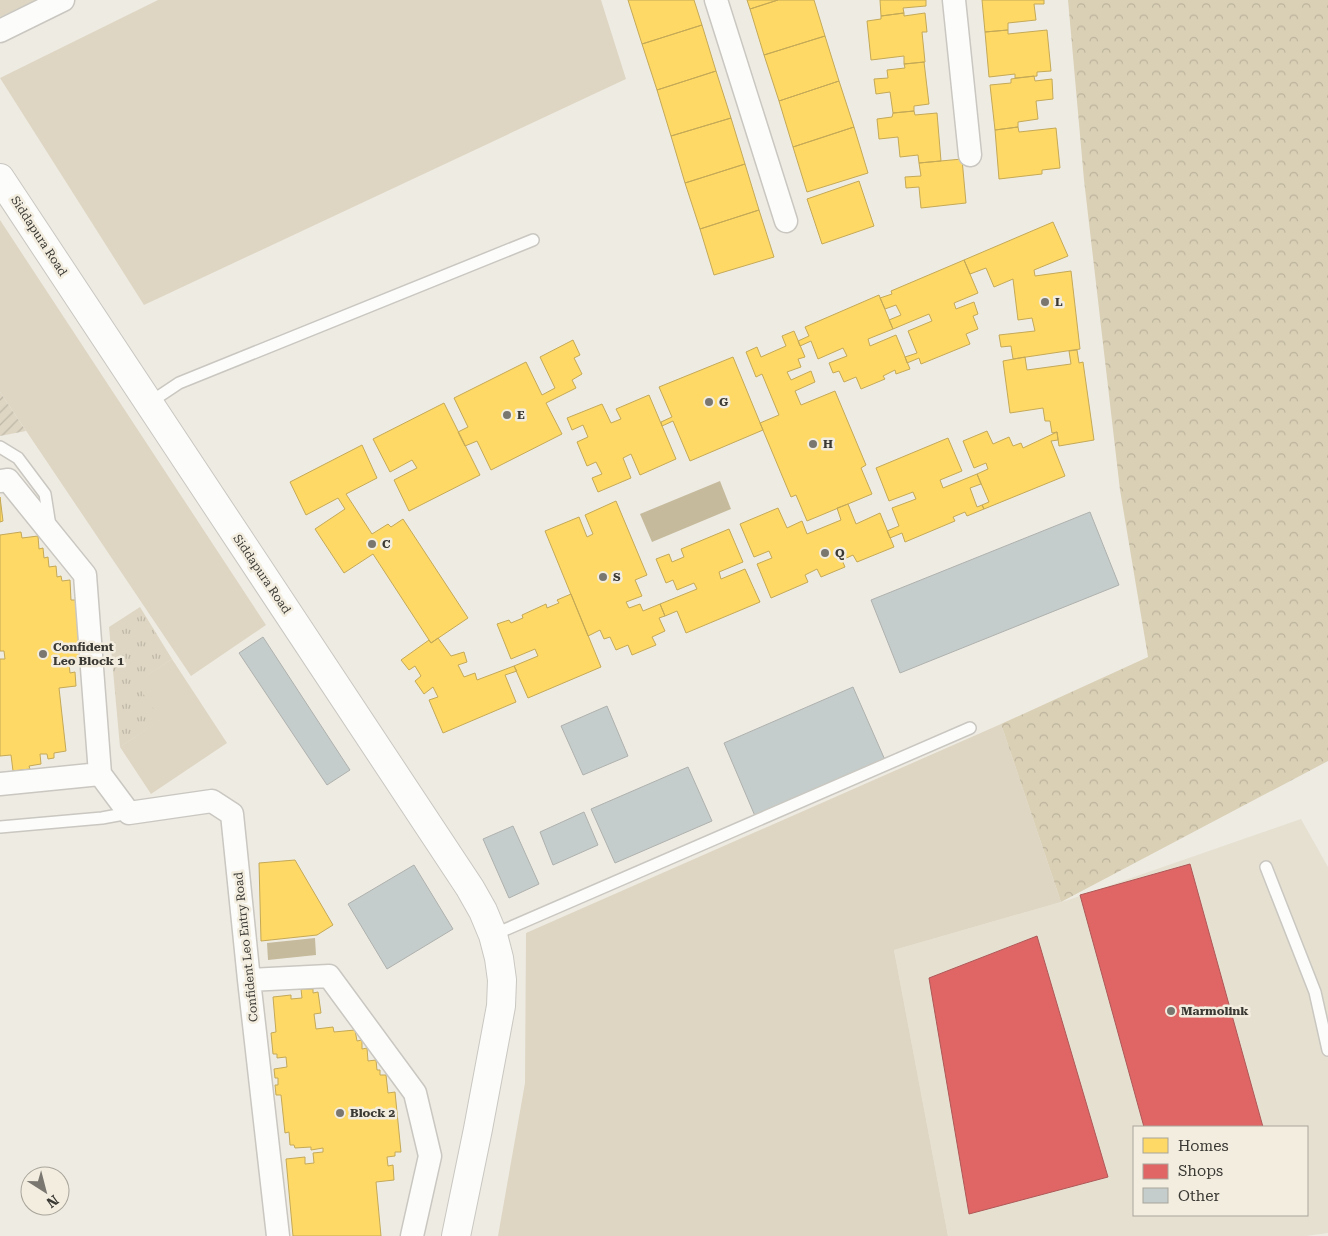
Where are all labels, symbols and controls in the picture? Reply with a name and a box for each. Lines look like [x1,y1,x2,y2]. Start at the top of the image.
street label: Siddapura Road [8,193,70,279]
place label: L [1055,295,1063,309]
marker: L [1039,296,1051,308]
place label: G [719,395,729,409]
marker: G [703,396,715,408]
place label: E [517,408,525,422]
marker: E [501,409,513,421]
place label: H [823,437,833,451]
marker: H [807,438,819,450]
street label: Siddapura Road [230,532,294,616]
place label: C [382,537,391,551]
marker: C [366,538,378,550]
place label: Q [835,546,845,560]
marker: Q [819,547,831,559]
place label: S [613,570,621,584]
marker: S [597,571,609,583]
place label: Confident Leo Block 1 [53,640,124,668]
marker: Confident Leo Block 1 [37,648,49,660]
street label: Confident Leo Entry Road [231,871,261,1023]
place label: Marmolink [1181,1004,1249,1018]
marker: Marmolink [1165,1005,1177,1017]
place label: Block 2 [350,1106,396,1120]
marker: Block 2 [334,1107,346,1119]
legend [1133,1126,1308,1216]
text: Homes [1178,1137,1229,1155]
text: Shops [1178,1162,1223,1180]
north arrow [20,1166,70,1216]
text: Other [1178,1187,1220,1205]
text: N [43,1192,62,1211]

